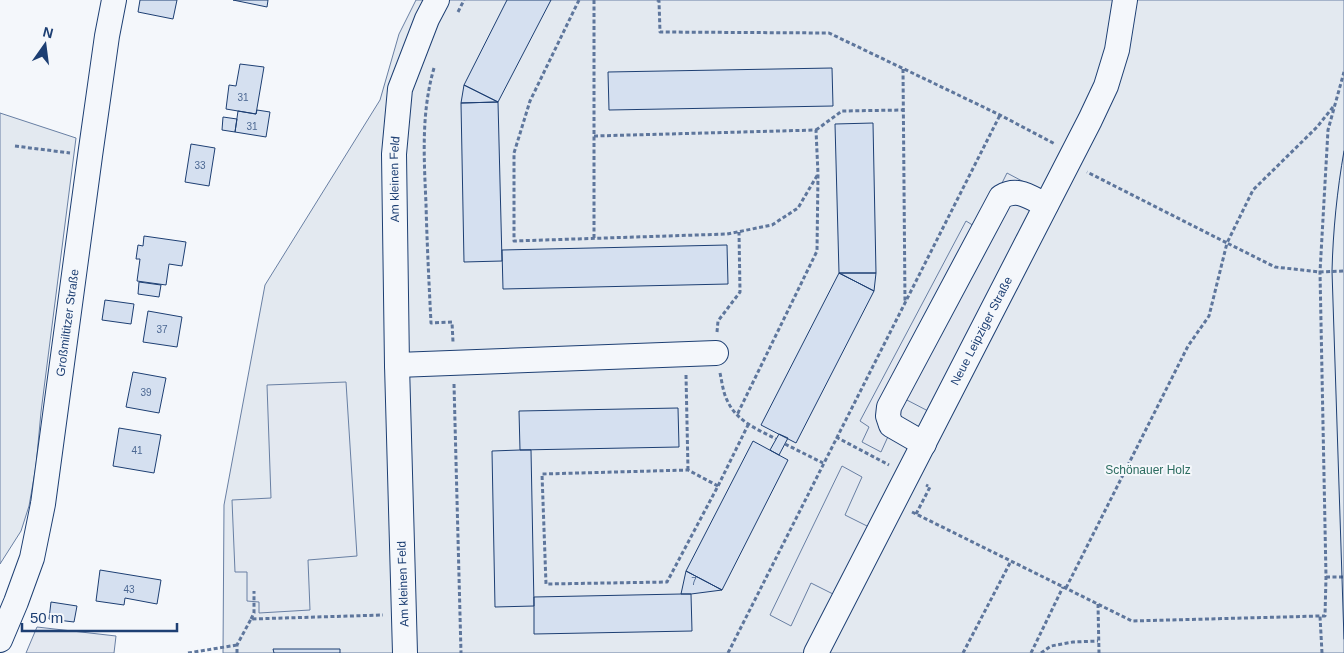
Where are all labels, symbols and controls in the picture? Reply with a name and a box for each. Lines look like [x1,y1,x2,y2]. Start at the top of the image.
north arrow [20,20,70,70]
text: N [41,23,55,41]
house number: 31 [237,92,249,103]
house number: 31 [246,121,258,132]
street label: Am kleinen Feld [387,135,403,222]
house number: 33 [194,160,206,171]
street label: Großmiltitzer Straße [53,268,82,377]
street label: Neue Leipziger Straße [948,274,1015,388]
house number: 37 [156,324,168,335]
house number: 39 [140,387,152,398]
house number: 41 [131,445,143,456]
park label: Schönauer Holz [1105,463,1191,477]
street label: Am kleinen Feld [395,541,411,627]
house number: 7 [691,576,697,587]
house number: 43 [123,584,135,595]
scale bar [22,600,178,632]
text: 50 m [30,609,63,626]

